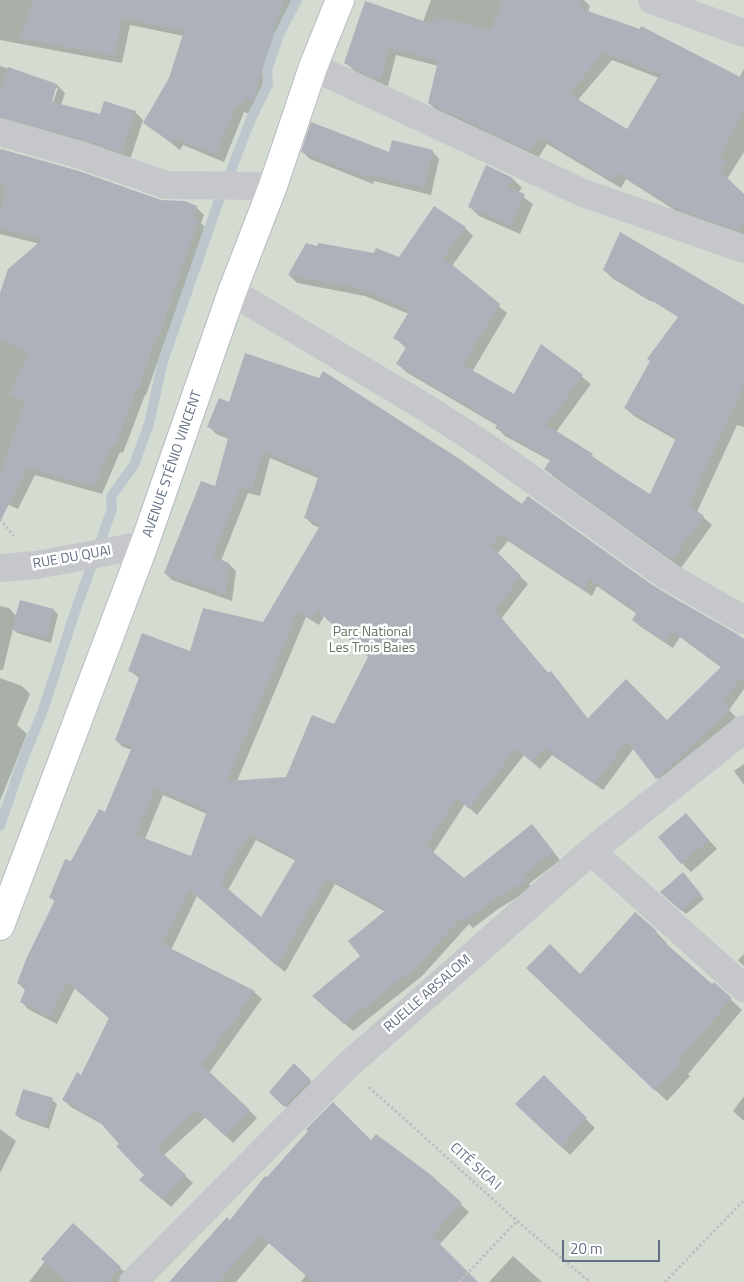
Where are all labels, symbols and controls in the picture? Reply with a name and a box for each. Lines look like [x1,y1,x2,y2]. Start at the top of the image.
street label: AVENUE STÉNIO VINCENT [140,388,206,540]
street label: RUE DU QUAI [31,543,113,573]
park label: Parc National Les Trois Baies [329,625,415,658]
street label: RUELLE ABSALOM [381,952,475,1036]
street label: CITÉ SICA I [446,1140,504,1194]
scale bar [564,1230,662,1262]
text: 20 m [570,1237,603,1260]

